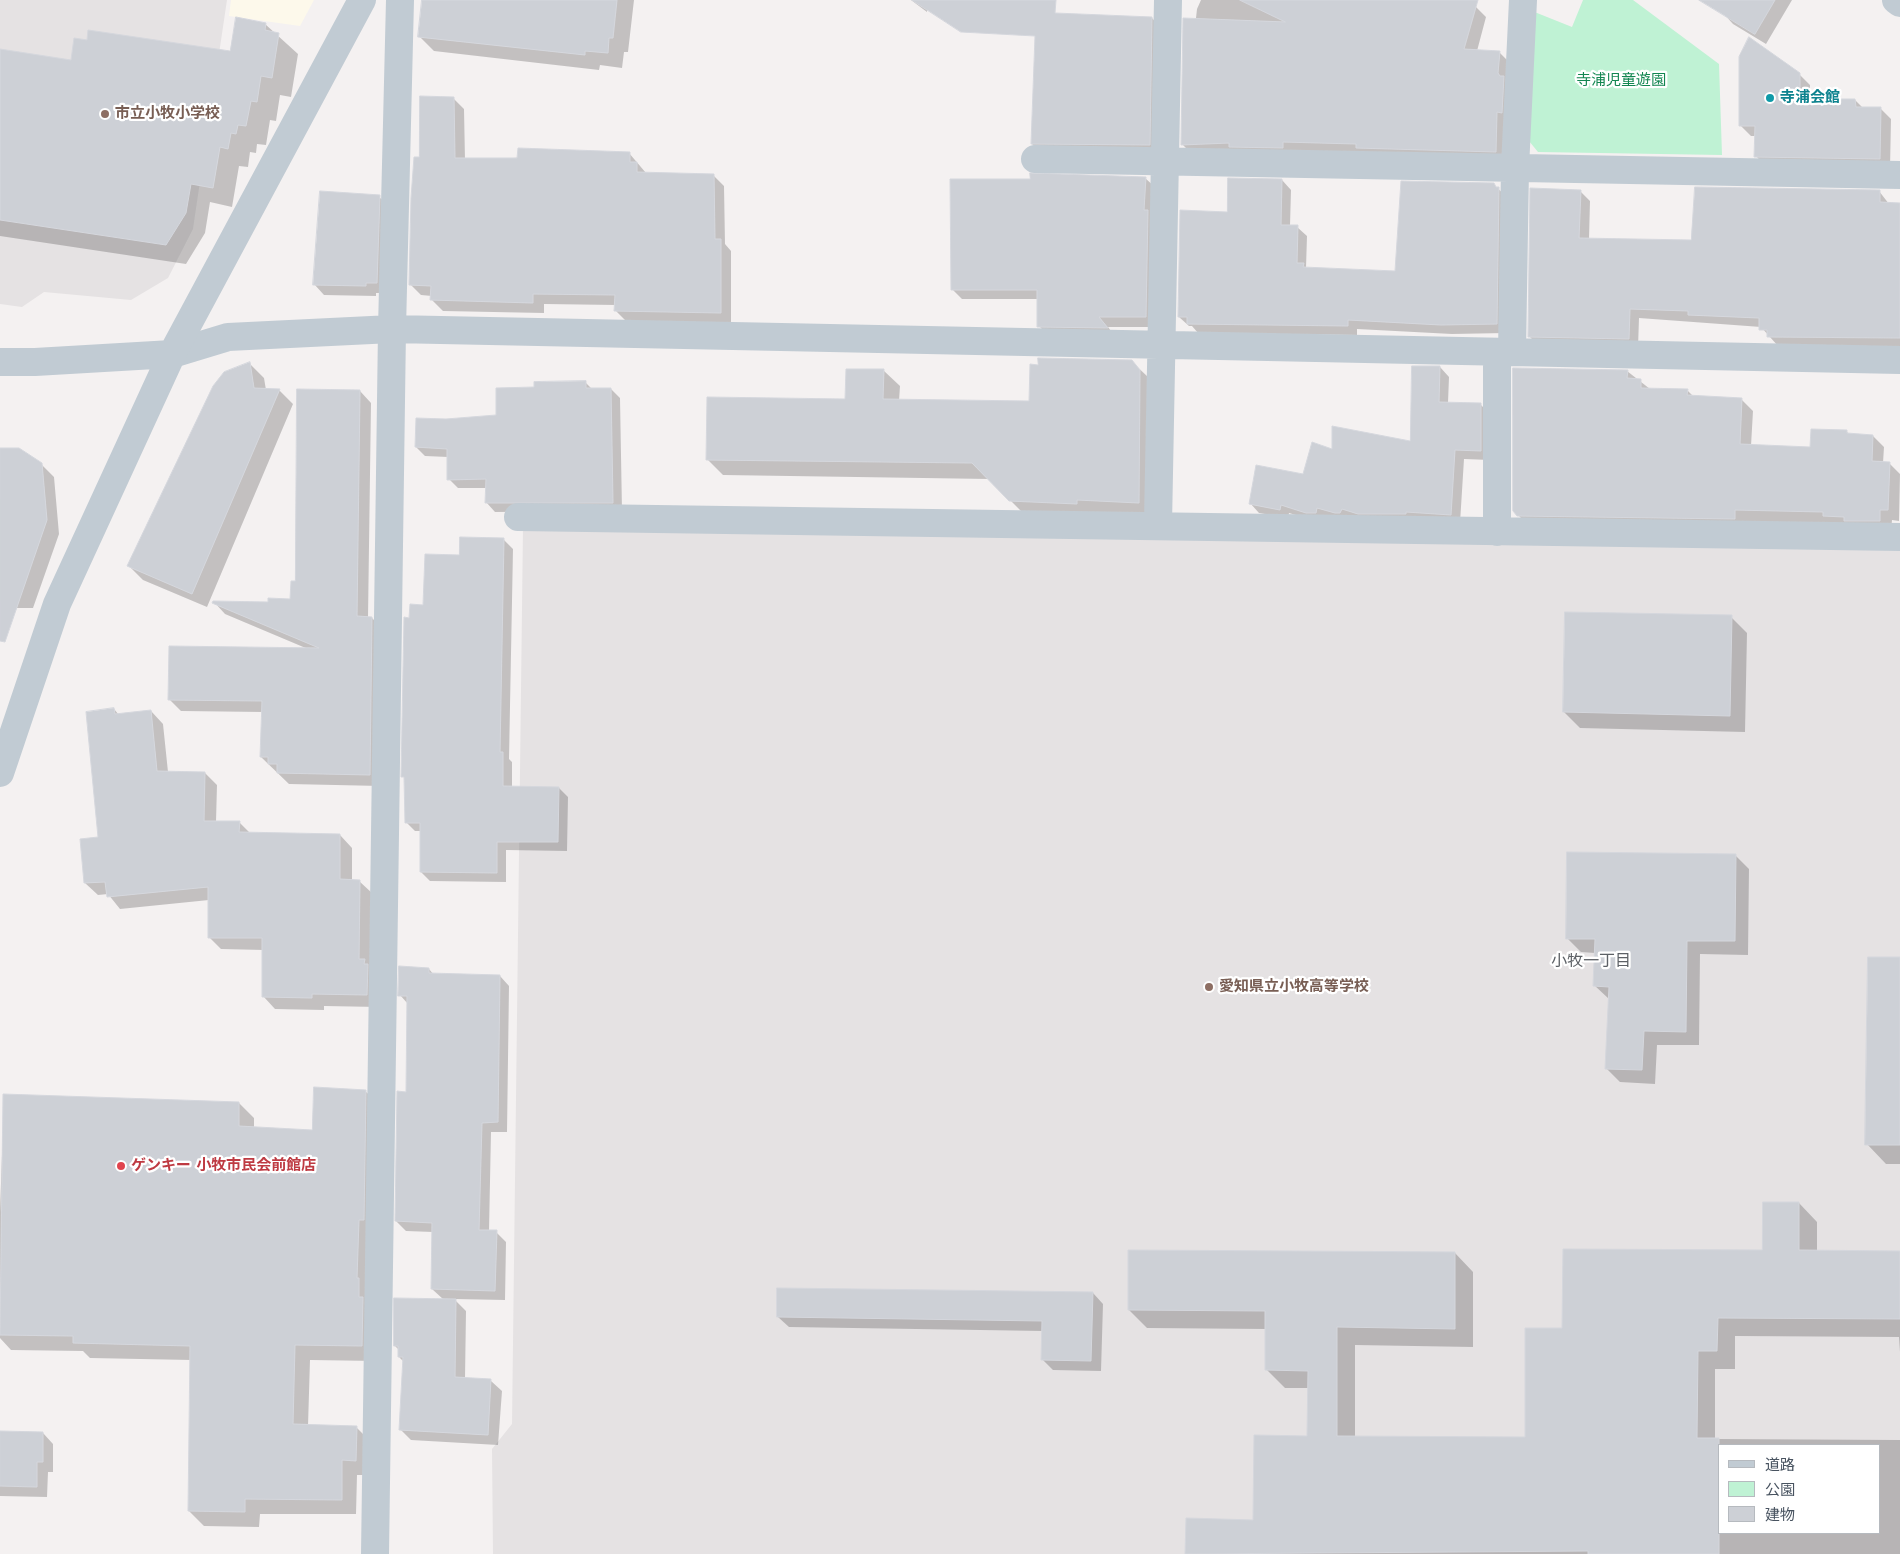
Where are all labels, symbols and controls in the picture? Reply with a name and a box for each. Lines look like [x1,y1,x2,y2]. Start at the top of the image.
park label: 寺浦児童遊園 [1576,72,1666,90]
place label: 寺浦会館 [1780,89,1840,107]
marker: 寺浦会館 [1764,92,1776,104]
place label: 市立小牧小学校 [115,105,220,123]
marker: 市立小牧小学校 [99,108,111,120]
district label: 小牧一丁目 [1551,952,1631,972]
place label: 愛知県立小牧高等学校 [1219,978,1369,996]
marker: 愛知県立小牧高等学校 [1203,981,1215,993]
place label: ゲンキー 小牧市民会前館店 [131,1157,316,1175]
marker: ゲンキー 小牧市民会前館店 [115,1160,127,1172]
legend [1718,1444,1880,1534]
text: 道路 [1765,1456,1795,1474]
text: 公園 [1765,1481,1795,1499]
text: 建物 [1765,1506,1795,1524]

